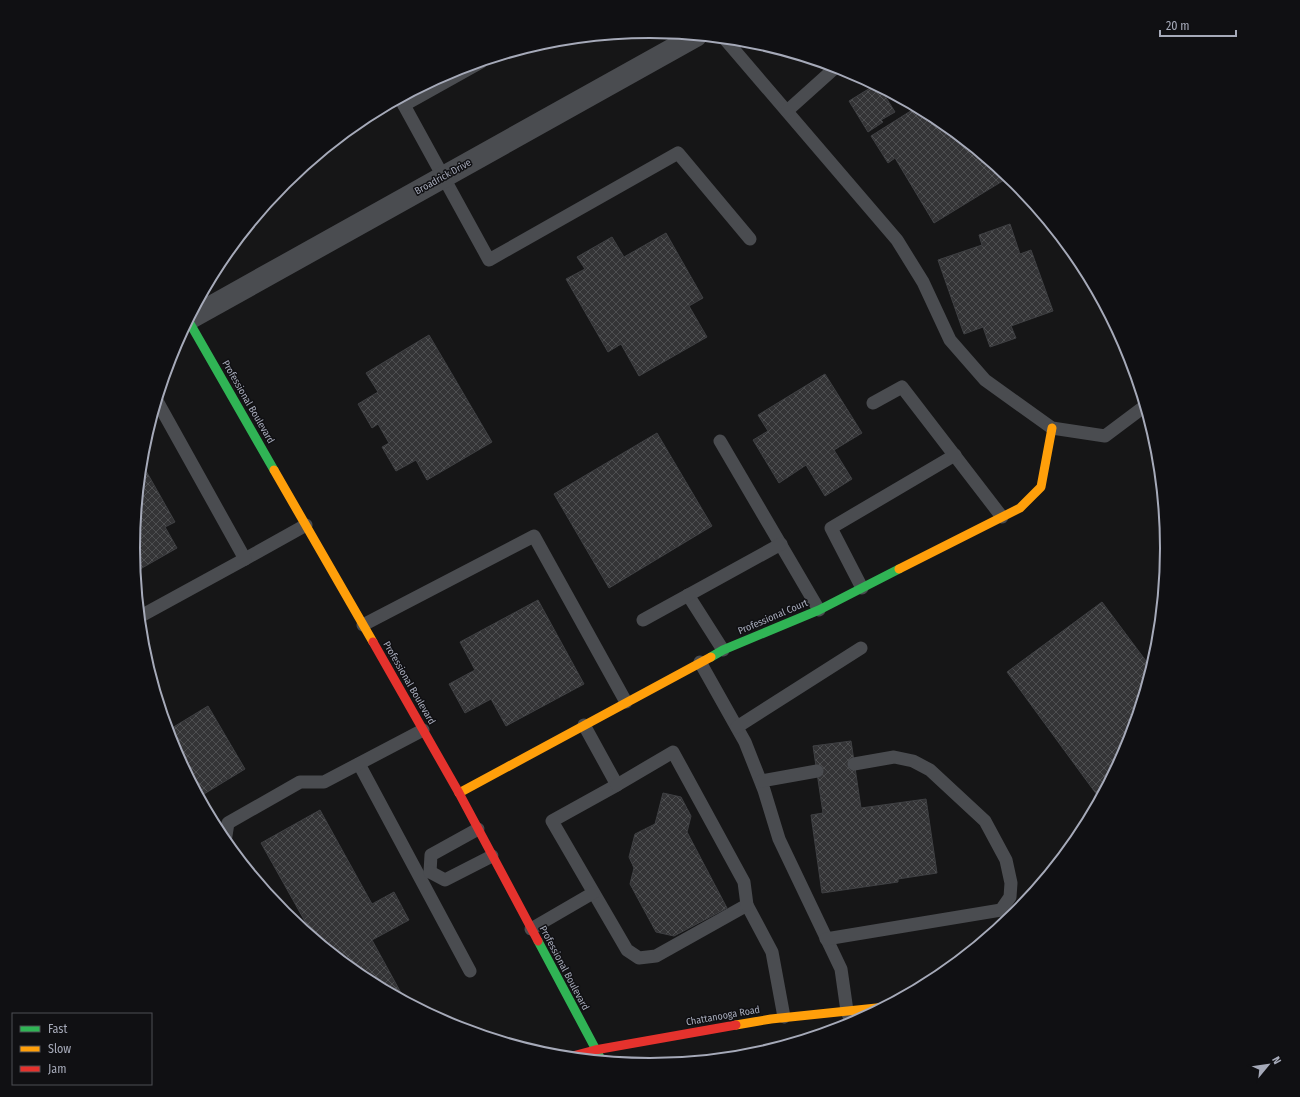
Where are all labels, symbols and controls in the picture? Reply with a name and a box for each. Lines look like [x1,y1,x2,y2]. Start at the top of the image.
scale bar [1160,12,1236,38]
text: 20 m [1166,19,1190,33]
street label: Broadrick Drive [413,157,473,197]
street label: Professional Boulevard [219,358,277,446]
street label: Professional Court [736,597,810,637]
street label: Professional Boulevard [380,639,438,727]
street label: Professional Boulevard [537,924,591,1012]
street label: Chattanooga Road [685,1004,761,1028]
legend [12,1013,152,1085]
text: Fast [48,1022,67,1036]
text: Slow [48,1042,71,1056]
north arrow [1248,1045,1288,1085]
text: N [1269,1054,1284,1066]
text: Jam [48,1062,66,1076]

